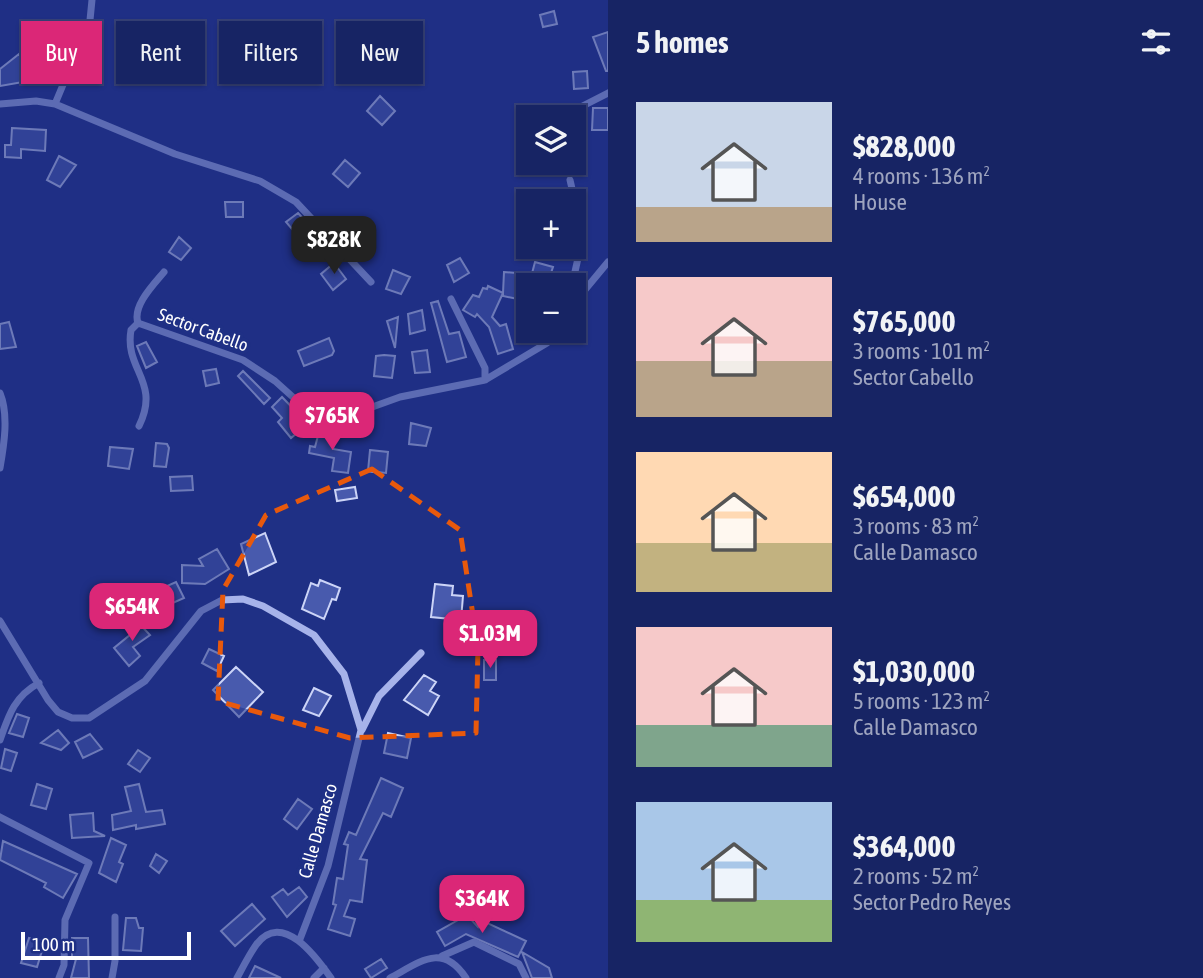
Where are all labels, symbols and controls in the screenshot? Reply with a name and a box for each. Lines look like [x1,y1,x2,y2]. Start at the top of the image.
chip: Buy [21,21,102,84]
chip: Rent [116,21,205,84]
chip: Filters [219,21,322,84]
chip: New [336,21,423,84]
icon: filters [1137,23,1175,61]
text: 5 homes [636,25,729,59]
map controls [516,105,586,343]
button: layers [516,105,586,175]
text: $828,000 [853,129,956,163]
icon: home [692,130,776,214]
text: 4 rooms · 136 m² [853,163,990,189]
button: + [516,189,586,259]
text: House [853,189,907,215]
pin: $828K [285,216,383,276]
text: $828K [307,226,361,252]
button: − [516,273,586,343]
street label: Sector Cabello [155,303,251,356]
text: $765,000 [853,304,956,338]
icon: home [692,305,776,389]
text: 3 rooms · 101 m² [853,338,990,364]
text: Sector Cabello [853,364,974,390]
pin: $765K [283,392,381,452]
text: $765K [305,402,359,428]
text: $654,000 [853,479,956,513]
icon: home [692,480,776,564]
text: 3 rooms · 83 m² [853,513,979,539]
text: Calle Damasco [853,539,978,565]
pin: $654K [83,584,181,643]
text: $654K [105,593,159,619]
pin: $1.03M [433,610,547,670]
text: $1.03M [459,620,521,646]
text: $1,030,000 [853,654,975,688]
icon: home [692,655,776,739]
text: 5 rooms · 123 m² [853,688,990,714]
text: Calle Damasco [853,714,978,740]
street label: Calle Damasco [294,781,341,881]
text: $364,000 [853,829,956,863]
icon: home [692,830,776,914]
text: 2 rooms · 52 m² [853,863,979,889]
pin: $364K [433,876,531,935]
text: $364K [455,885,509,911]
text: Sector Pedro Reyes [853,889,1011,915]
scale bar [21,929,191,961]
text: 100 m [32,933,75,955]

